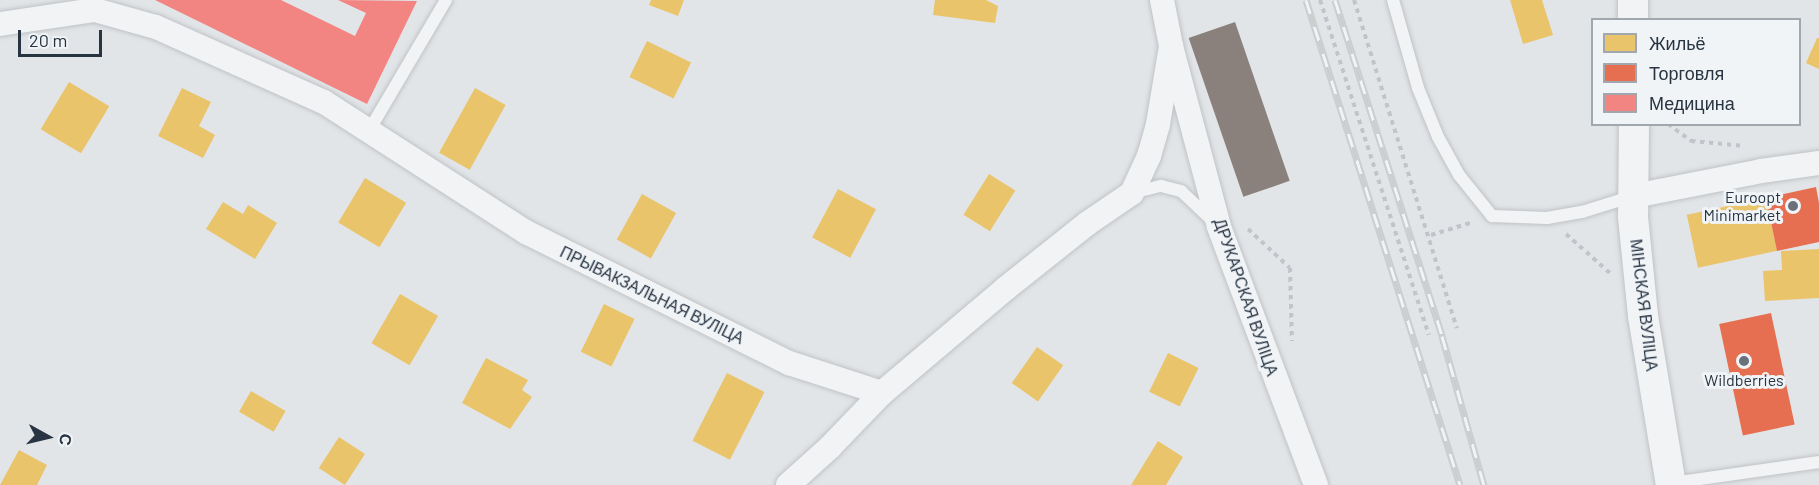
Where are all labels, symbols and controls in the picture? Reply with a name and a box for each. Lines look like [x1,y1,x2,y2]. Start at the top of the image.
scale bar [21,18,105,56]
legend [1591,18,1801,126]
text: 20 m [29,29,67,51]
text: Жильё [1649,32,1706,54]
text: Торговля [1649,62,1724,84]
text: Медицина [1649,92,1735,114]
place label: Euroopt Minimarket [1704,187,1781,225]
marker: Euroopt Minimarket [1786,199,1800,213]
street label: ДРУКАРСКАЯ ВУЛІЦА [1210,216,1282,378]
street label: МІНСКАЯ ВУЛІЦА [1626,238,1662,372]
street label: ПРЫВАКЗАЛЬНАЯ ВУЛІЦА [557,242,747,348]
marker: Wildberries [1737,354,1751,368]
place label: Wildberries [1704,370,1784,390]
north arrow [18,407,78,467]
text: С [56,433,77,447]

